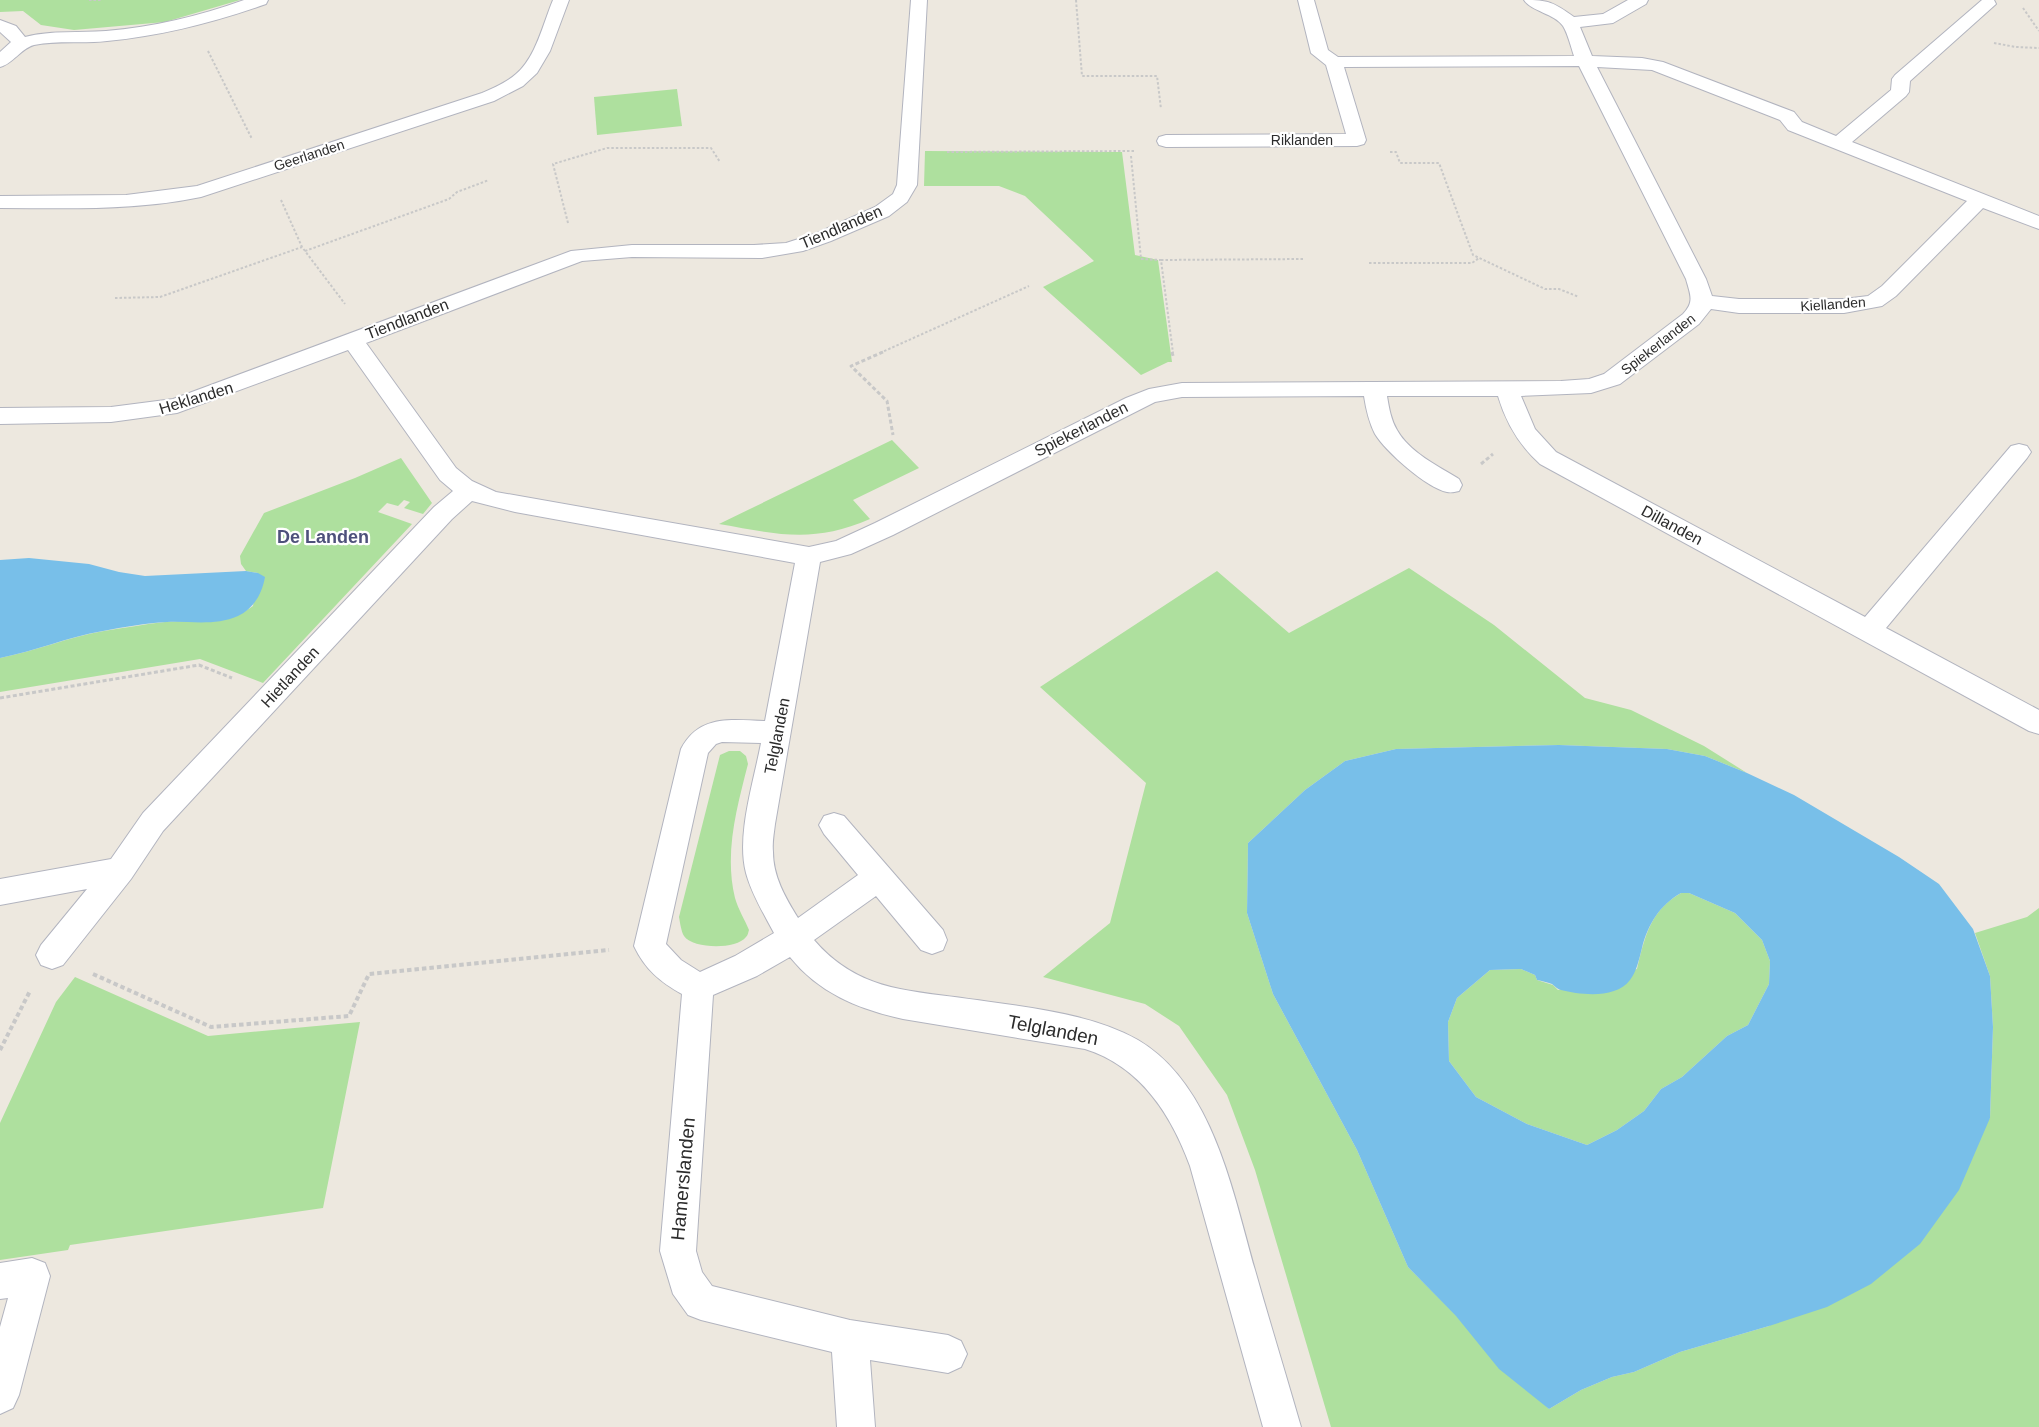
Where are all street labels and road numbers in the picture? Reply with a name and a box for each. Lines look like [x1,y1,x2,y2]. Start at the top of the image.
street label: Riklanden [1271,132,1333,148]
street label: Geerlanden [272,136,346,174]
street label: Tiendlanden [797,202,885,252]
street label: Kiellanden [1800,294,1866,314]
street label: Tiendlanden [363,295,451,343]
street label: Spiekerlanden [1618,310,1698,378]
street label: Heklanden [157,379,235,417]
street label: Spiekerlanden [1032,398,1130,460]
street label: Dillanden [1639,502,1705,548]
street label: Hietlanden [258,643,322,711]
street label: Telglanden [761,696,793,776]
street label: Telglanden [1006,1011,1100,1049]
street label: Hamerslanden [667,1117,699,1241]

